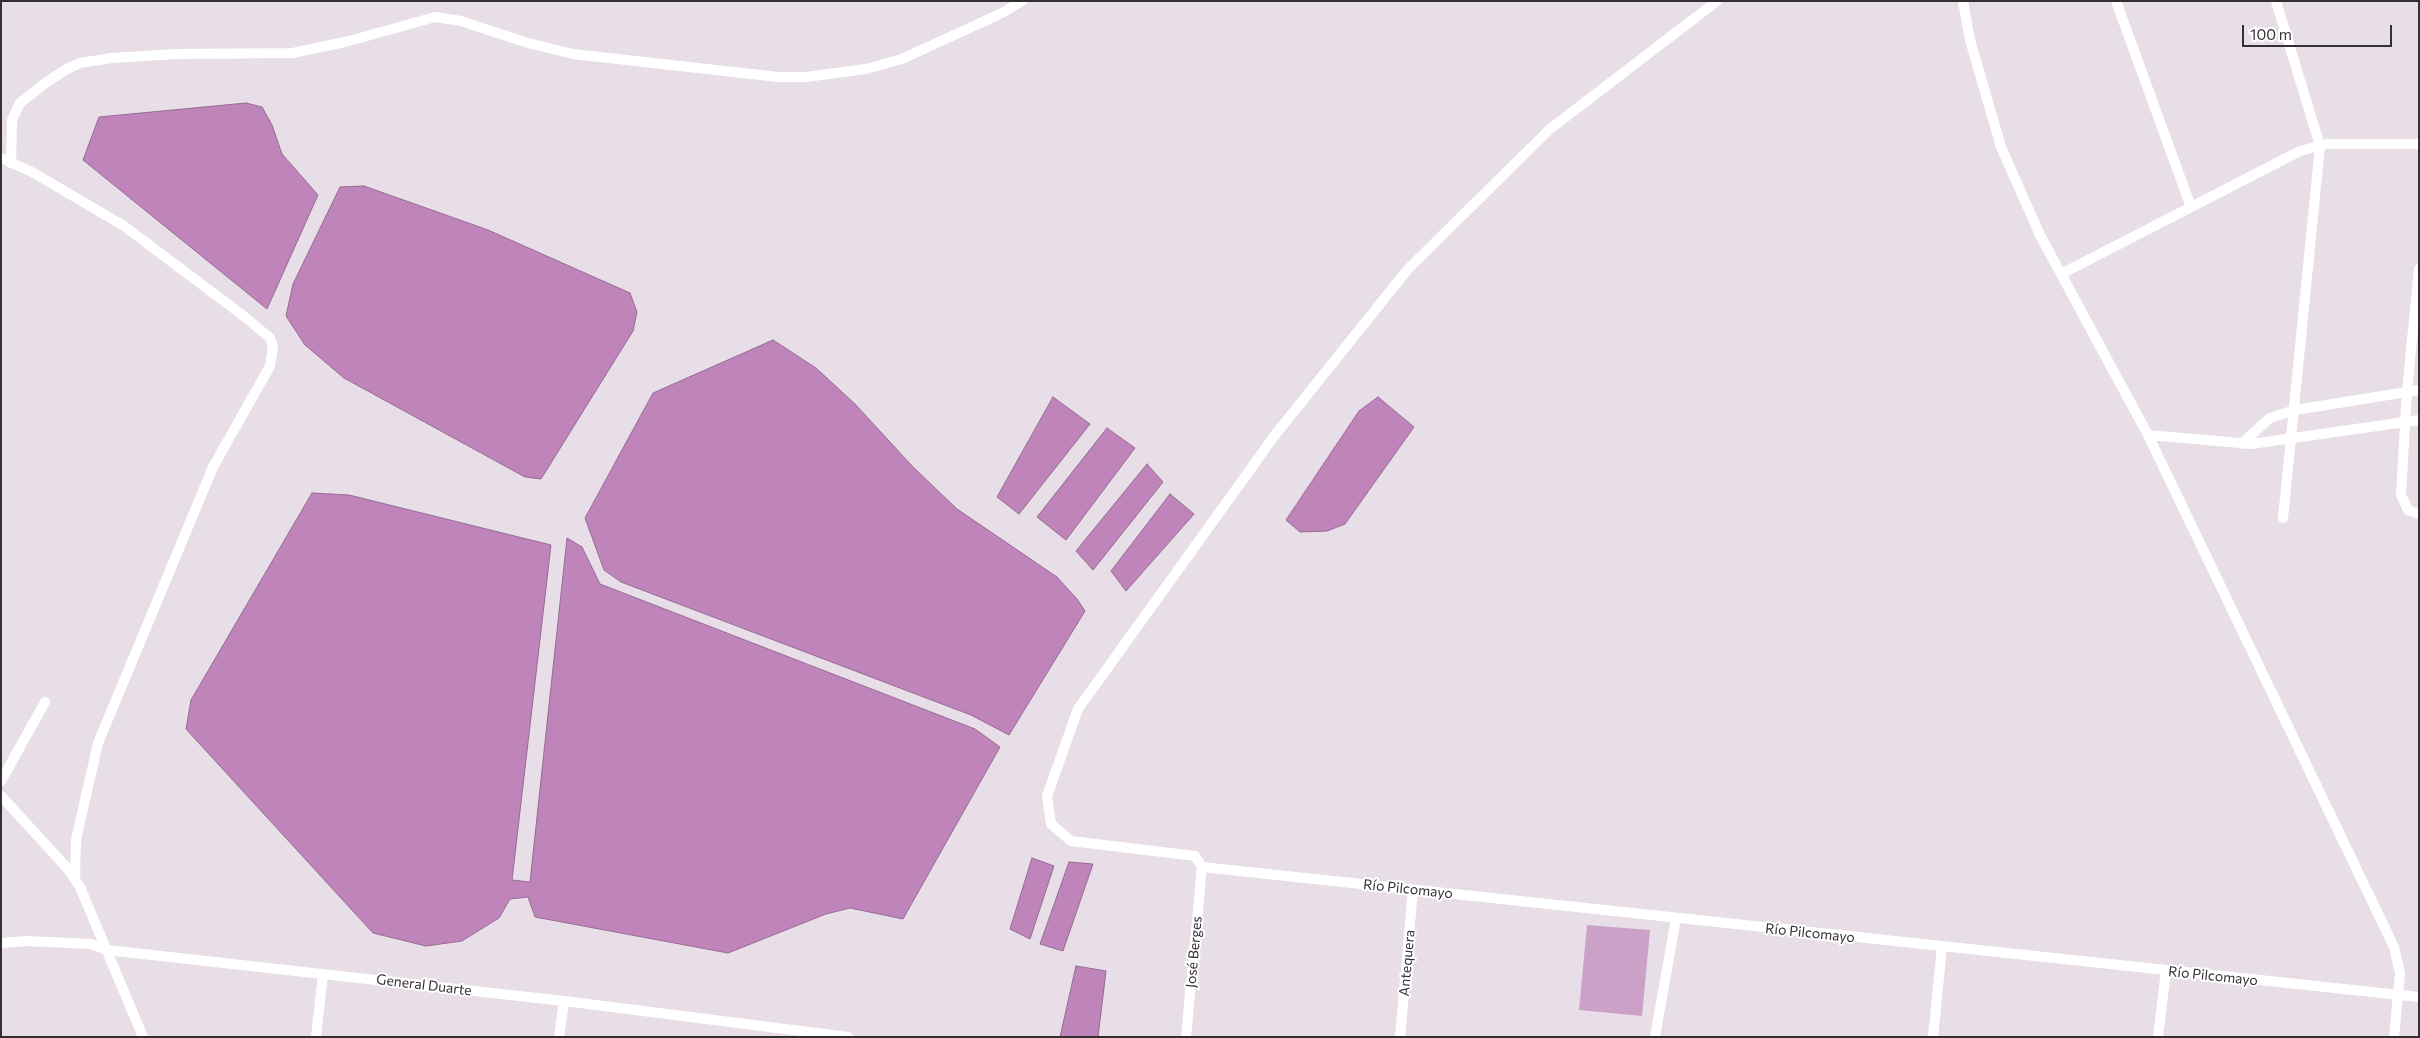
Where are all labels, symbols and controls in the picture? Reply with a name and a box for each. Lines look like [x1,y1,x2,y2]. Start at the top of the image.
scale bar [2245,15,2395,47]
text: 100 m [2250,25,2292,43]
street label: Río Pilcomayo [1362,876,1454,902]
street label: José Berges [1182,915,1206,989]
street label: Río Pilcomayo [1764,920,1856,946]
street label: Antequera [1396,929,1418,997]
street label: Río Pilcomayo [2167,963,2259,989]
street label: General Duarte [375,971,473,999]

